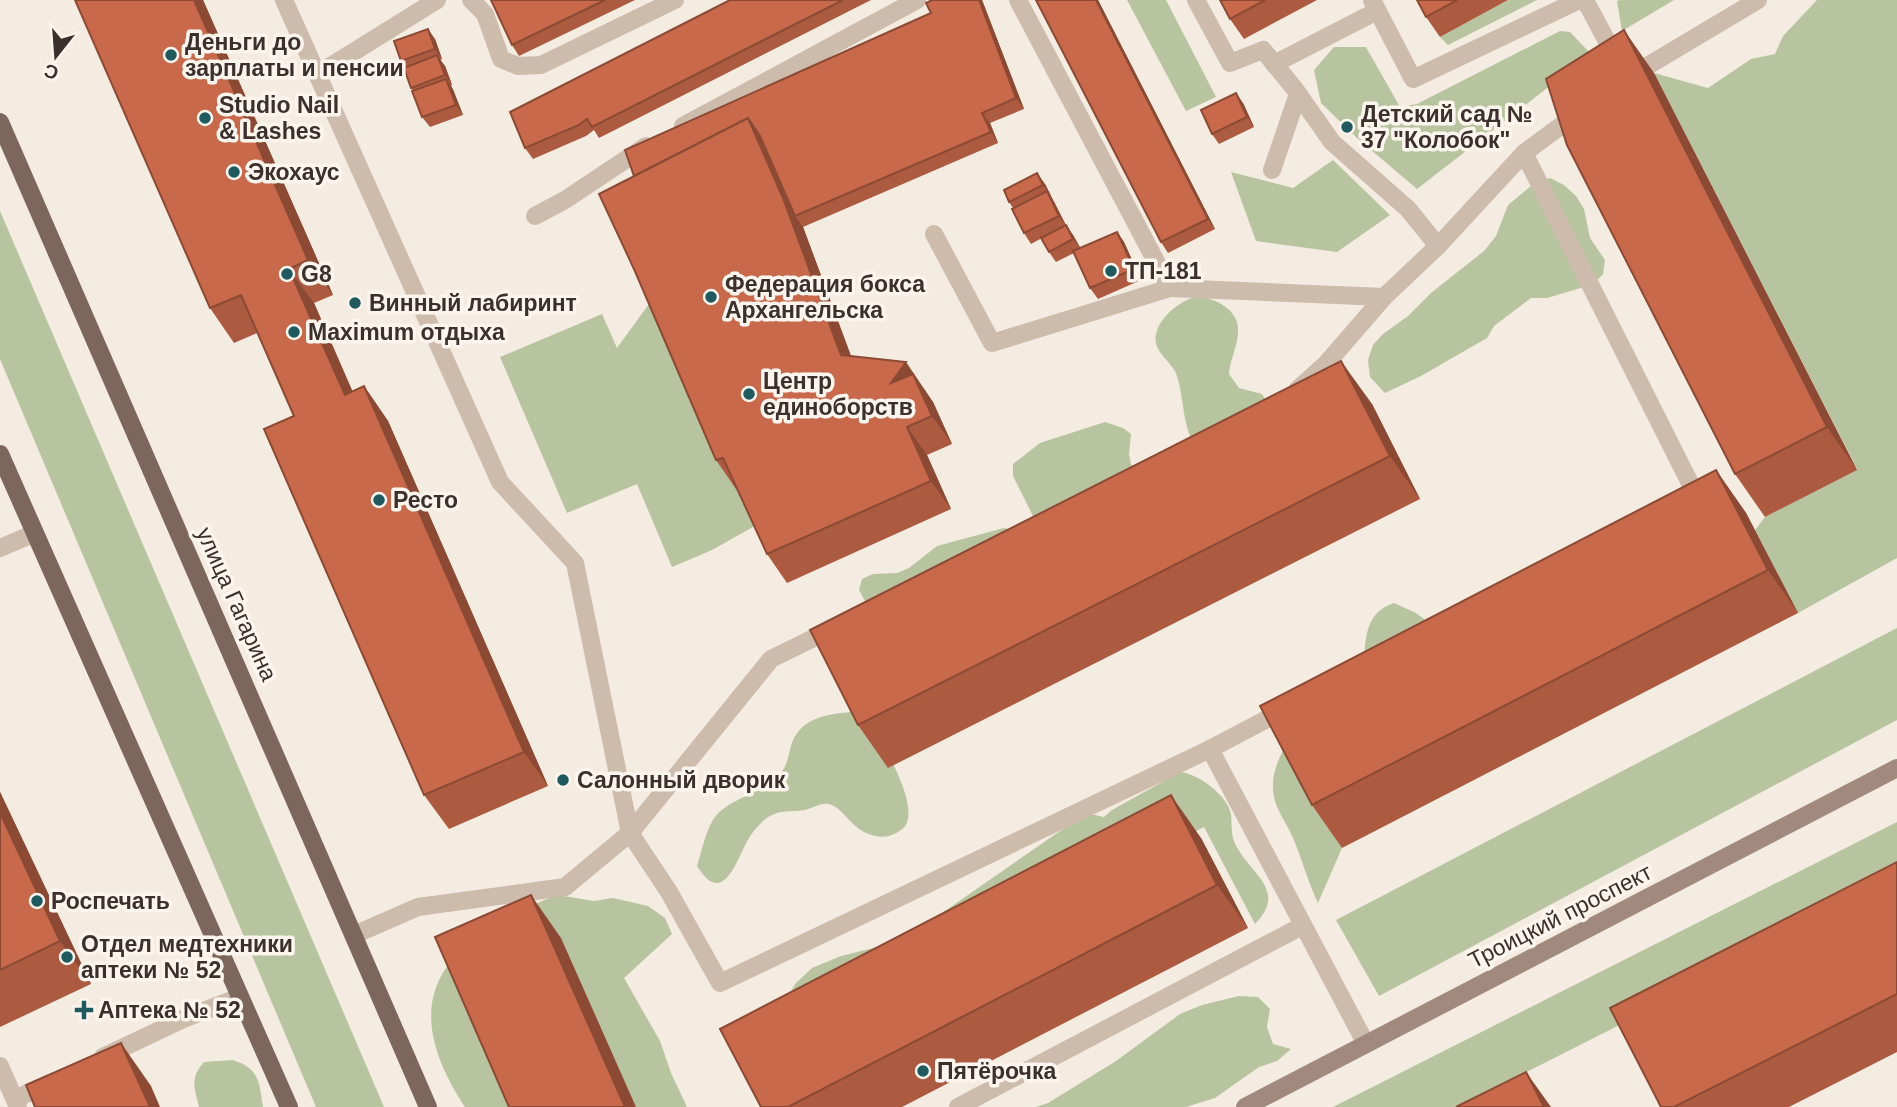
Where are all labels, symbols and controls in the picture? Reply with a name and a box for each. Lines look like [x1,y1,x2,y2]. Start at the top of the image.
north arrow [21,21,91,91]
place label: Деньги до зарплаты и пенсии [185,29,404,81]
marker: Деньги до зарплаты и пенсии [163,47,179,63]
text: С [41,60,61,84]
place label: Studio Nail & Lashes [219,92,339,144]
place label: Детский сад № 37 "Колобок" [1361,101,1533,153]
marker: Studio Nail & Lashes [197,110,213,126]
marker: Детский сад № 37 "Колобок" [1339,119,1355,135]
place label: Экохаус [248,159,340,185]
marker: Экохаус [226,164,242,180]
place label: ТП-181 [1125,258,1202,284]
place label: G8 [301,261,332,287]
marker: ТП-181 [1103,263,1119,279]
marker: G8 [279,266,295,282]
place label: Федерация бокса Архангельска [725,271,925,323]
marker: Федерация бокса Архангельска [703,289,719,305]
place label: Винный лабиринт [369,290,577,316]
marker: Винный лабиринт [347,295,363,311]
place label: Maximum отдыха [308,319,505,345]
marker: Maximum отдыха [286,324,302,340]
place label: Центр единоборств [763,368,913,420]
marker: Центр единоборств [741,386,757,402]
place label: Ресто [393,487,458,513]
marker: Ресто [371,492,387,508]
street label: улица Гагарина [191,523,283,685]
place label: Салонный дворик [577,767,786,793]
marker: Салонный дворик [555,772,571,788]
street label: Троицкий проспект [1464,858,1656,973]
place label: Роспечать [51,888,170,914]
marker: Роспечать [29,893,45,909]
place label: Отдел медтехники аптеки № 52 [81,931,293,983]
marker: Отдел медтехники аптеки № 52 [59,949,75,965]
place label: Аптека № 52 [98,997,241,1023]
marker: Аптека № 52 [76,1002,92,1018]
place label: Пятёрочка [937,1058,1056,1084]
marker: Пятёрочка [915,1063,931,1079]

